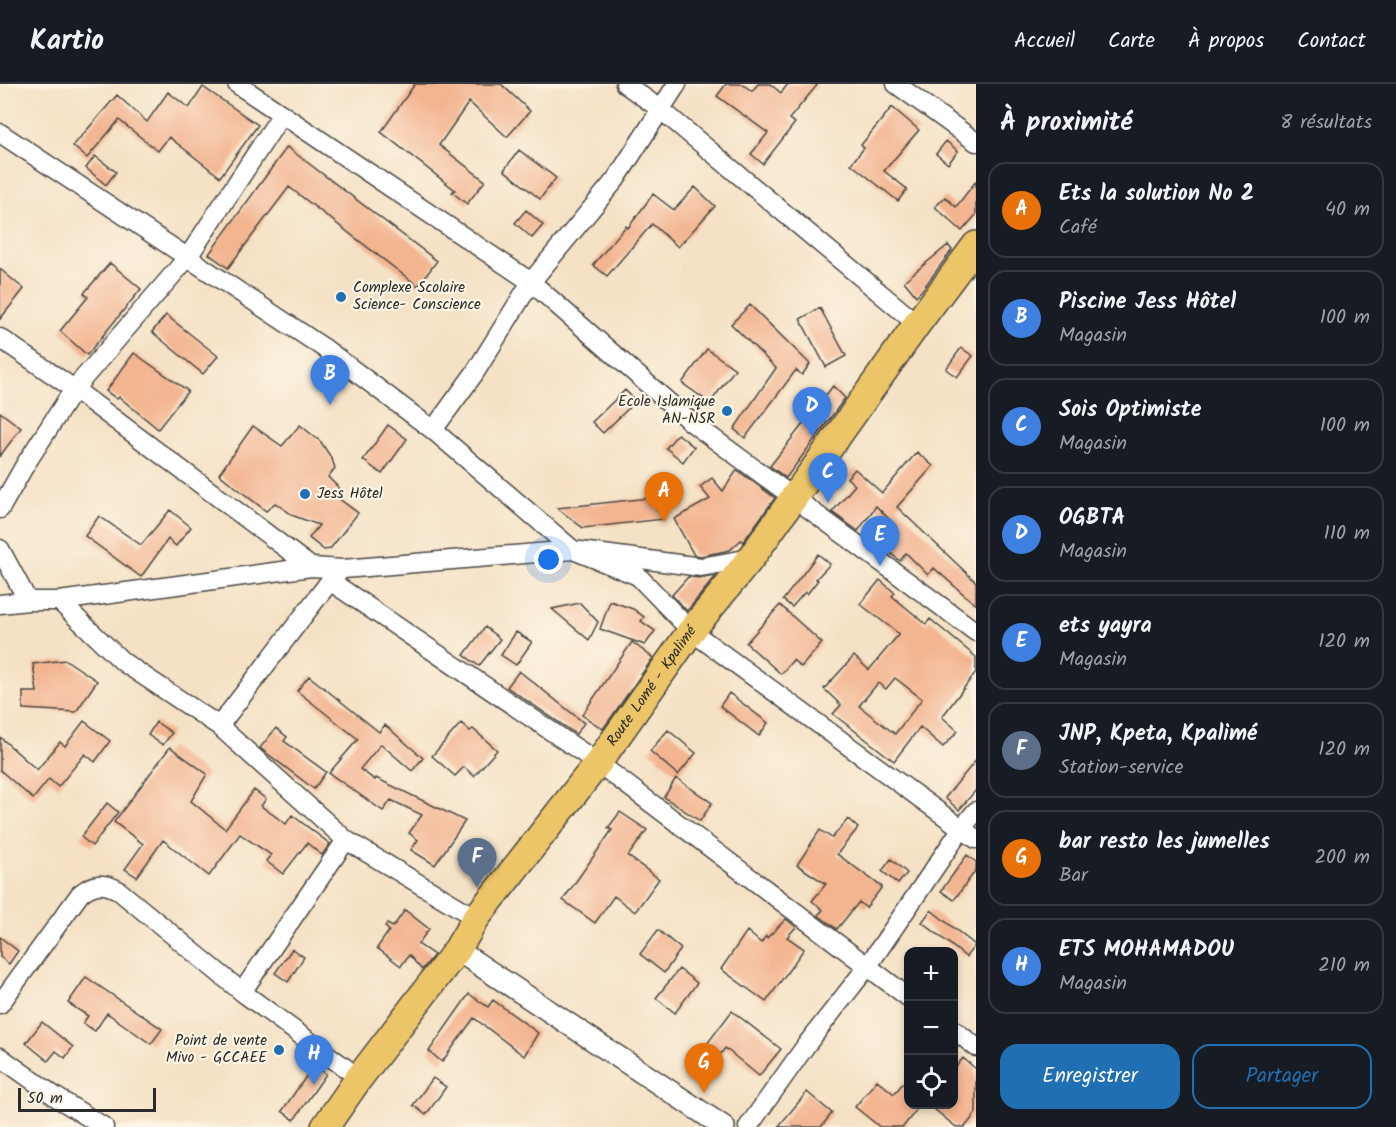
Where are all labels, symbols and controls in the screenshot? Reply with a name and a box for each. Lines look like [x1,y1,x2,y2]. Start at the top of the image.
text: Kartio [30,19,104,64]
text: Accueil [1014,25,1075,58]
text: Carte [1108,25,1155,58]
text: À propos [1188,25,1264,58]
text: Contact [1297,25,1366,58]
text: À proximité [1000,102,1132,144]
text: 8 résultats [1280,107,1372,139]
text: Ets la solution No 2 [1059,177,1254,212]
text: A [1015,194,1028,226]
text: 40 m [1325,194,1370,226]
text: Café [1059,212,1097,244]
place label: Complexe Scolaire Science- Conscience [353,276,481,317]
text: Piscine Jess Hôtel [1059,285,1236,320]
marker: Complexe Scolaire Science- Conscience [334,290,348,304]
text: B [1015,302,1028,334]
text: 100 m [1320,302,1370,334]
text: Magasin [1059,320,1127,352]
pin: B [310,356,350,405]
pin: D [792,388,832,437]
place label: Ecole Islamique AN-NSR [618,390,715,431]
text: Sois Optimiste [1059,393,1201,428]
marker: Ecole Islamique AN-NSR [720,404,734,418]
text: C [1015,410,1028,442]
text: 100 m [1320,410,1370,442]
text: Magasin [1059,428,1127,460]
pin: C [808,454,848,503]
pin: A [644,472,684,522]
place label: Jess Hôtel [317,482,383,506]
marker: Jess Hôtel [298,487,312,501]
text: OGBTA [1059,501,1125,536]
pin: E [860,516,900,566]
text: D [1015,518,1028,550]
text: 110 m [1324,518,1370,550]
text: Magasin [1059,536,1127,568]
your location [534,545,563,574]
text: ets yayra [1059,609,1152,644]
street label: Route Lomé - Kpalimé [601,620,703,752]
text: E [1016,626,1027,658]
text: 120 m [1318,626,1370,658]
text: Magasin [1059,644,1127,676]
text: JNP, Kpeta, Kpalimé [1059,717,1257,752]
text: F [1016,734,1027,766]
text: 120 m [1318,734,1370,766]
text: Station-service [1059,752,1183,784]
text: bar resto les jumelles [1059,825,1270,860]
pin: F [458,838,496,888]
text: G [1016,842,1027,874]
text: 200 m [1314,842,1370,874]
text: Bar [1059,860,1088,892]
text: ETS MOHAMADOU [1059,933,1234,968]
map controls [904,947,958,1109]
button: + [904,947,958,1001]
text: H [1015,950,1028,982]
text: 210 m [1318,950,1370,982]
text: Magasin [1059,968,1127,1000]
button: − [904,1001,958,1055]
place label: Point de vente Mivo - GCCAEE [166,1029,268,1070]
pin: H [294,1036,334,1085]
marker: Point de vente Mivo - GCCAEE [272,1043,286,1057]
pin: G [684,1044,724,1093]
button: Enregistrer [1000,1044,1180,1109]
button: Partager [1192,1044,1372,1109]
button: locate [904,1055,958,1109]
scale bar [18,1085,156,1112]
text: 50 m [27,1086,63,1111]

